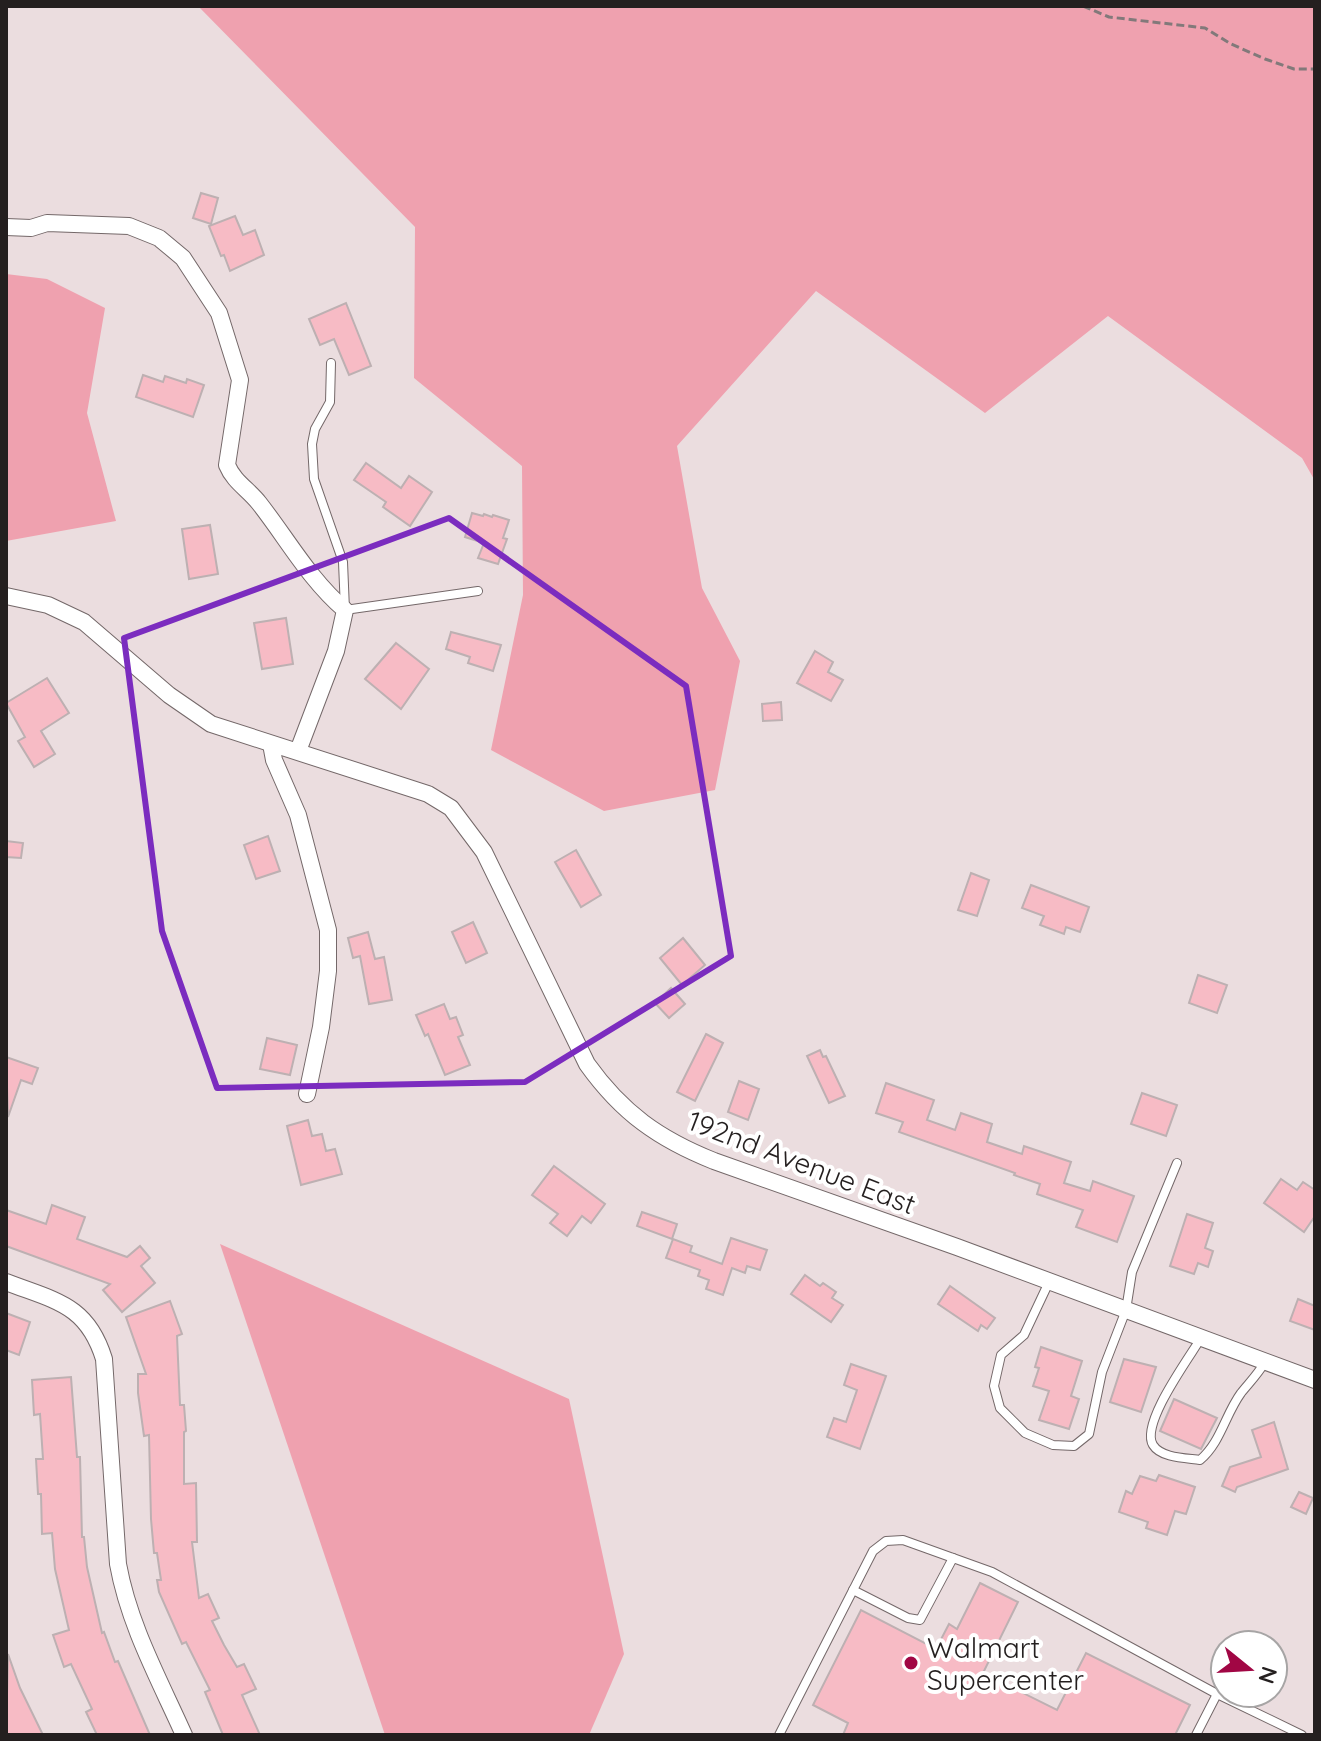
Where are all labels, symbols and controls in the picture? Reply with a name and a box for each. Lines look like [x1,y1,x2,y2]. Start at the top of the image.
street label: 192nd Avenue East [683,1102,921,1222]
north arrow [1209,1629,1289,1709]
place label: Walmart Supercenter [927,1630,1084,1697]
marker: Walmart Supercenter [902,1654,920,1672]
text: N [1252,1663,1284,1687]

